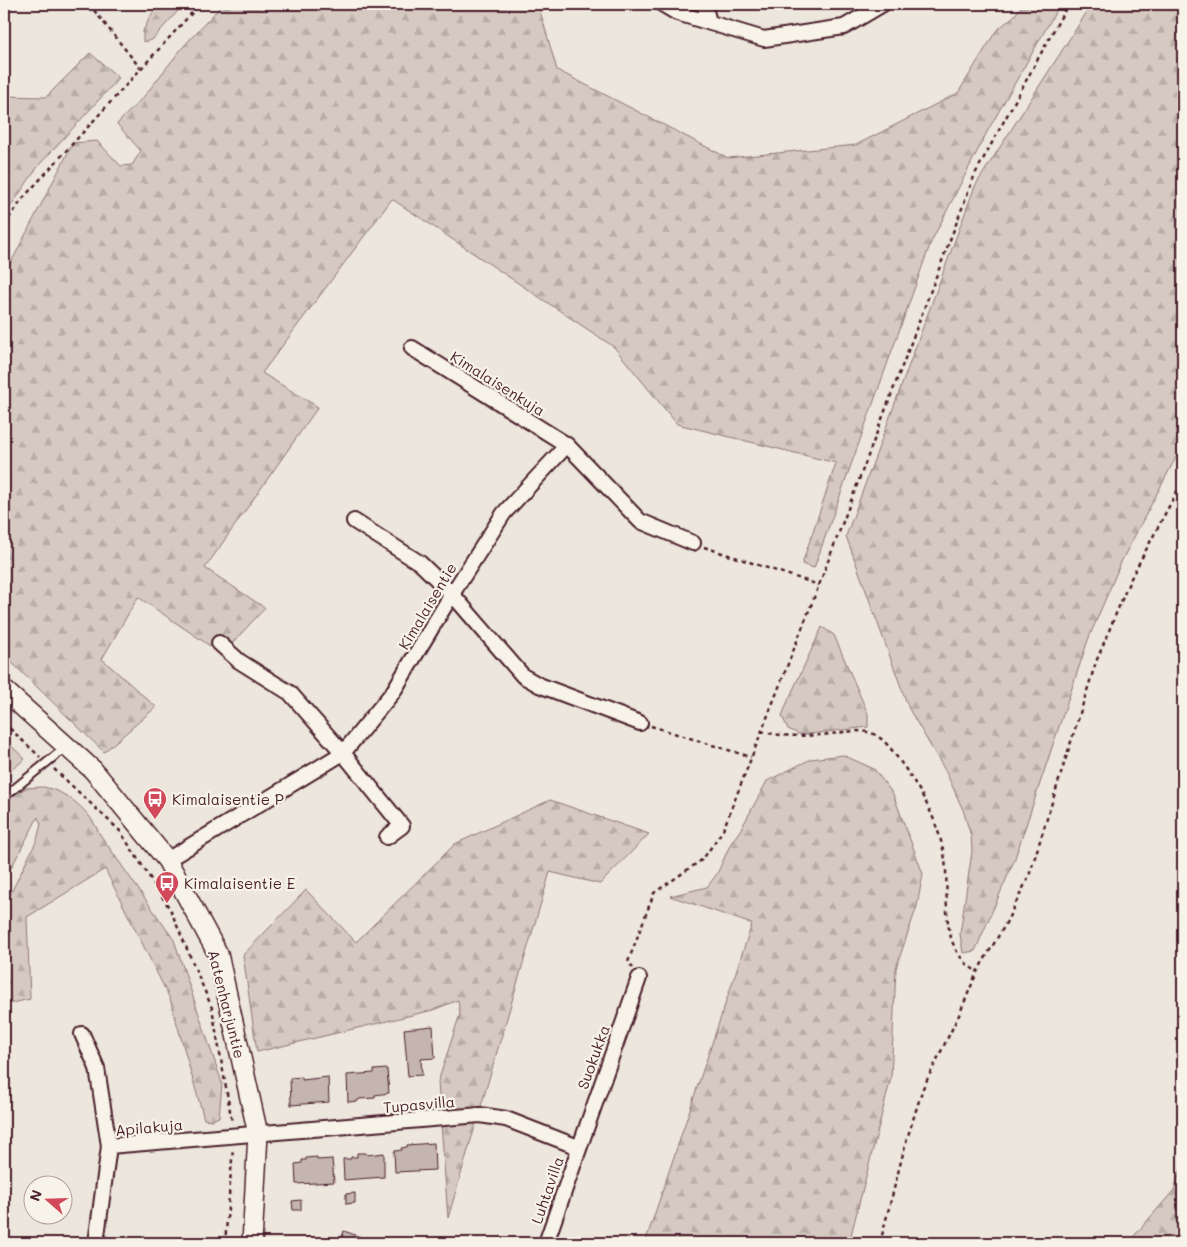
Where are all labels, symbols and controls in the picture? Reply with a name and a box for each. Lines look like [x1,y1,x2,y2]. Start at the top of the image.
street label: Kimalaisenkuja [447,346,549,420]
street label: Kimalaisentie [393,559,461,653]
bus stop icon: Kimalaisentie P [142,786,168,820]
place label: Kimalaisentie P [172,789,284,809]
bus stop icon: Kimalaisentie E [154,870,180,904]
place label: Kimalaisentie E [184,873,296,893]
street label: Aatenharjuntie [204,948,250,1060]
street label: Suokukka [572,1022,614,1092]
street label: Tupasvilla [382,1091,456,1117]
street label: Apilakuja [114,1114,184,1140]
street label: Luhtavilla [526,1154,568,1226]
north arrow [22,1174,72,1224]
text: N [25,1187,46,1204]

